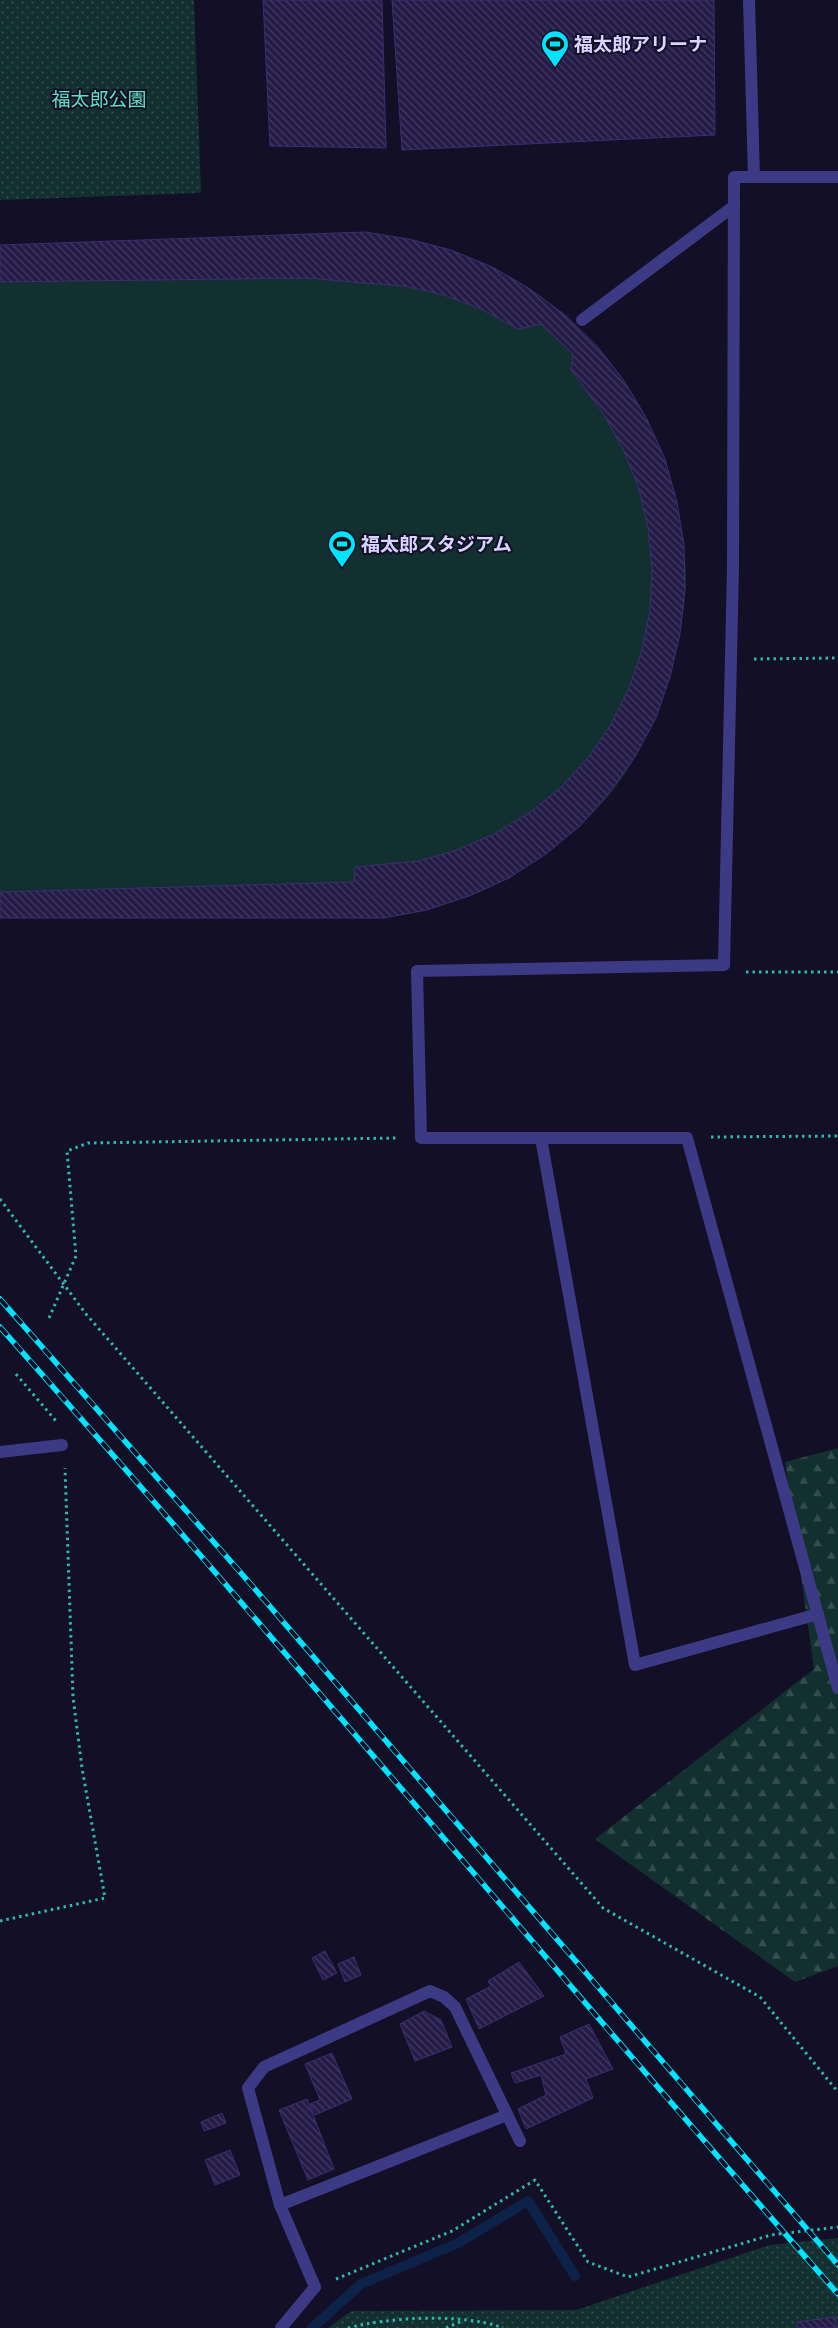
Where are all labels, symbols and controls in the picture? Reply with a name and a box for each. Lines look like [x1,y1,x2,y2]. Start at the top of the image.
sports icon: 福太郎アリーナ [540,29,570,68]
place label: 福太郎アリーナ [574,32,707,57]
park label: 福太郎公園 [51,87,147,112]
sports icon: 福太郎スタジアム [327,529,357,568]
place label: 福太郎スタジアム [361,532,512,557]

